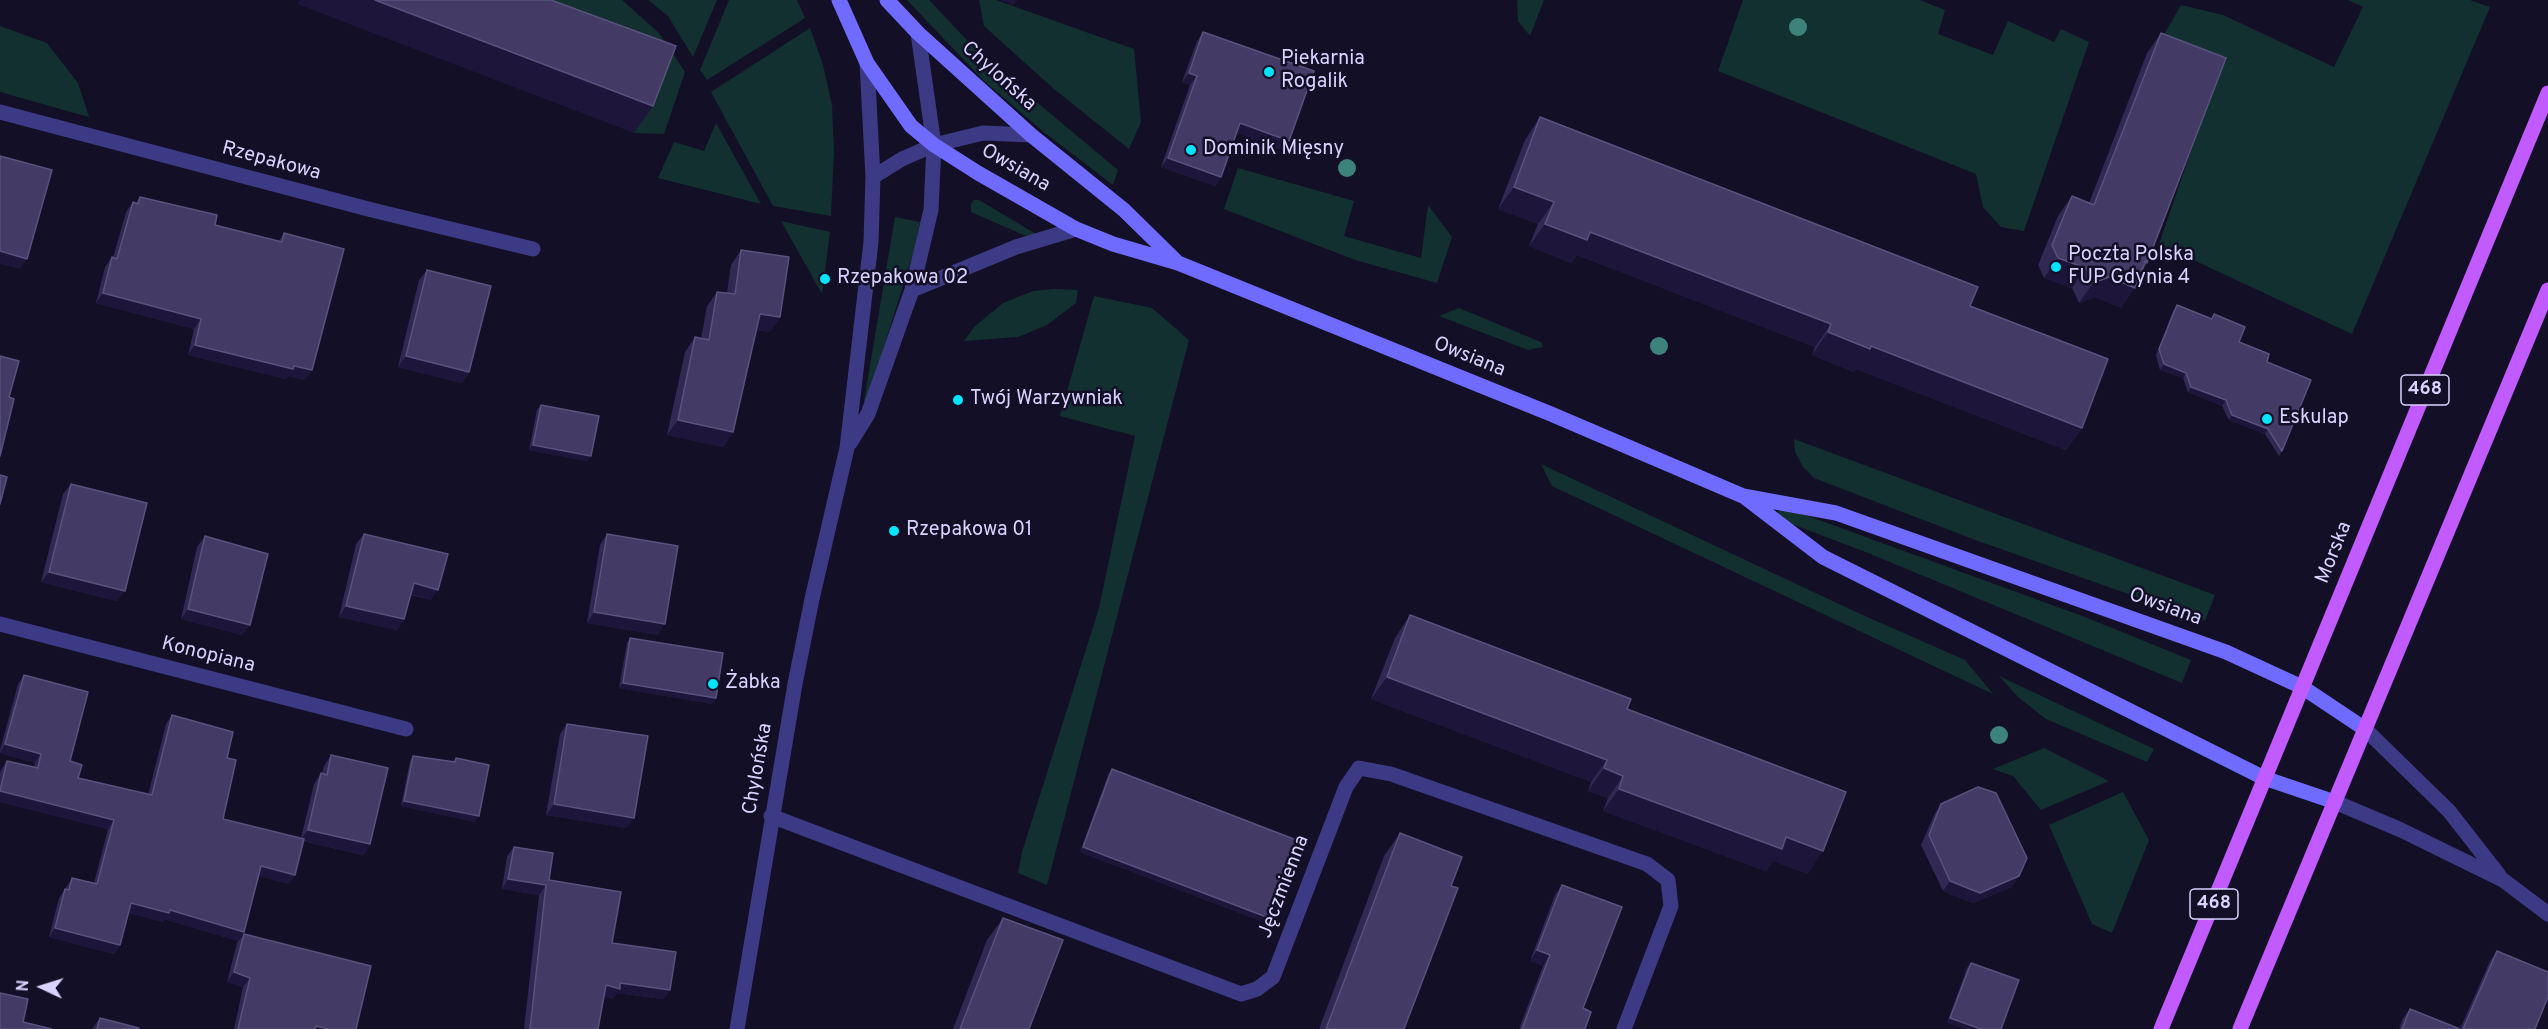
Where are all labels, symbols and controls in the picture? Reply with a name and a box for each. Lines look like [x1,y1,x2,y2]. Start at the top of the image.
street label: Chylońska [956,37,1040,117]
place label: Piekarnia Rogalik [1281,48,1365,95]
marker: Piekarnia Rogalik [1262,65,1276,79]
street label: Rzepakowa [219,137,323,187]
place label: Dominik Mięsny [1203,138,1344,162]
street label: Owsiana [976,140,1054,198]
marker: Dominik Mięsny [1184,143,1198,157]
place label: Poczta Polska FUP Gdynia 4 [2068,244,2194,291]
marker: Poczta Polska FUP Gdynia 4 [2049,260,2063,274]
place label: Rzepakowa 02 [837,267,968,291]
marker: Rzepakowa 02 [818,272,832,286]
street label: Owsiana [1429,333,1509,383]
road number: 468 [2401,375,2449,405]
place label: Twój Warzywniak [970,388,1123,412]
marker: Twój Warzywniak [951,393,965,407]
place label: Eskulap [2279,407,2349,431]
marker: Eskulap [2260,412,2274,426]
street label: Morska [2312,518,2358,588]
place label: Rzepakowa 01 [906,519,1032,543]
marker: Rzepakowa 01 [887,524,901,538]
street label: Owsiana [2125,584,2205,632]
street label: Konopiana [159,633,257,679]
place label: Żabka [725,672,780,696]
marker: Żabka [706,677,720,691]
street label: Chylońska [739,721,779,817]
street label: Jęczmienna [1254,832,1316,942]
road number: 468 [2190,889,2238,919]
north arrow [12,957,72,1017]
text: N [14,979,34,992]

